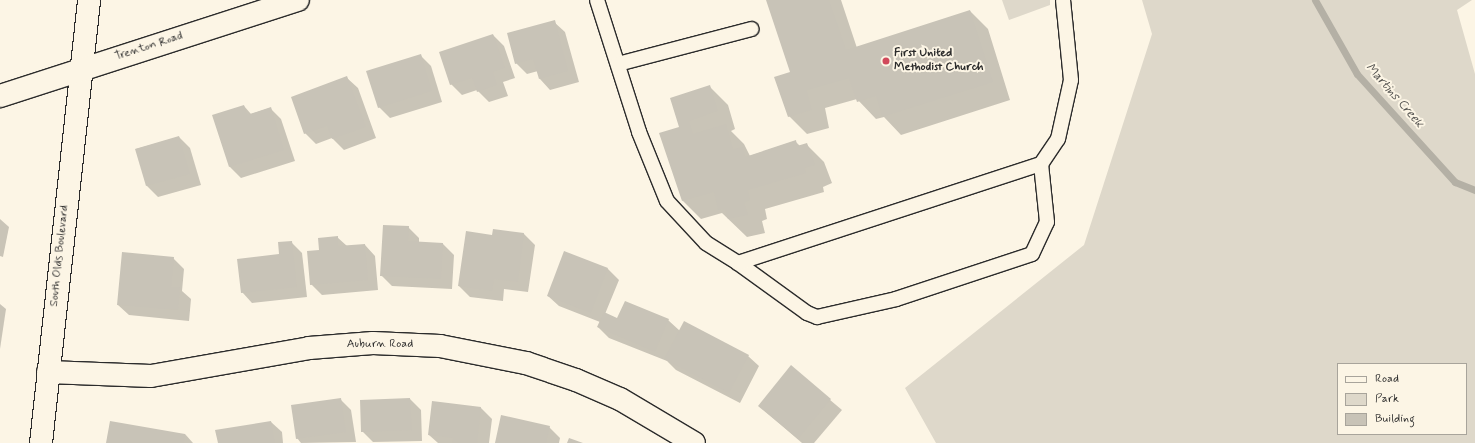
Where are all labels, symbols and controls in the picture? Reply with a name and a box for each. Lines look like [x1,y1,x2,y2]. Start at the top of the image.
street label: Trenton Road [114,29,184,65]
place label: First United Methodist Church [894,47,983,75]
marker: First United Methodist Church [881,56,891,66]
water label: Martins Creek [1362,61,1426,131]
street label: South Olds Boulevard [48,205,72,307]
street label: Auburn Road [347,338,413,352]
legend [1337,363,1467,435]
text: Road [1375,371,1399,387]
text: Park [1375,391,1399,407]
text: Building [1375,411,1415,427]

